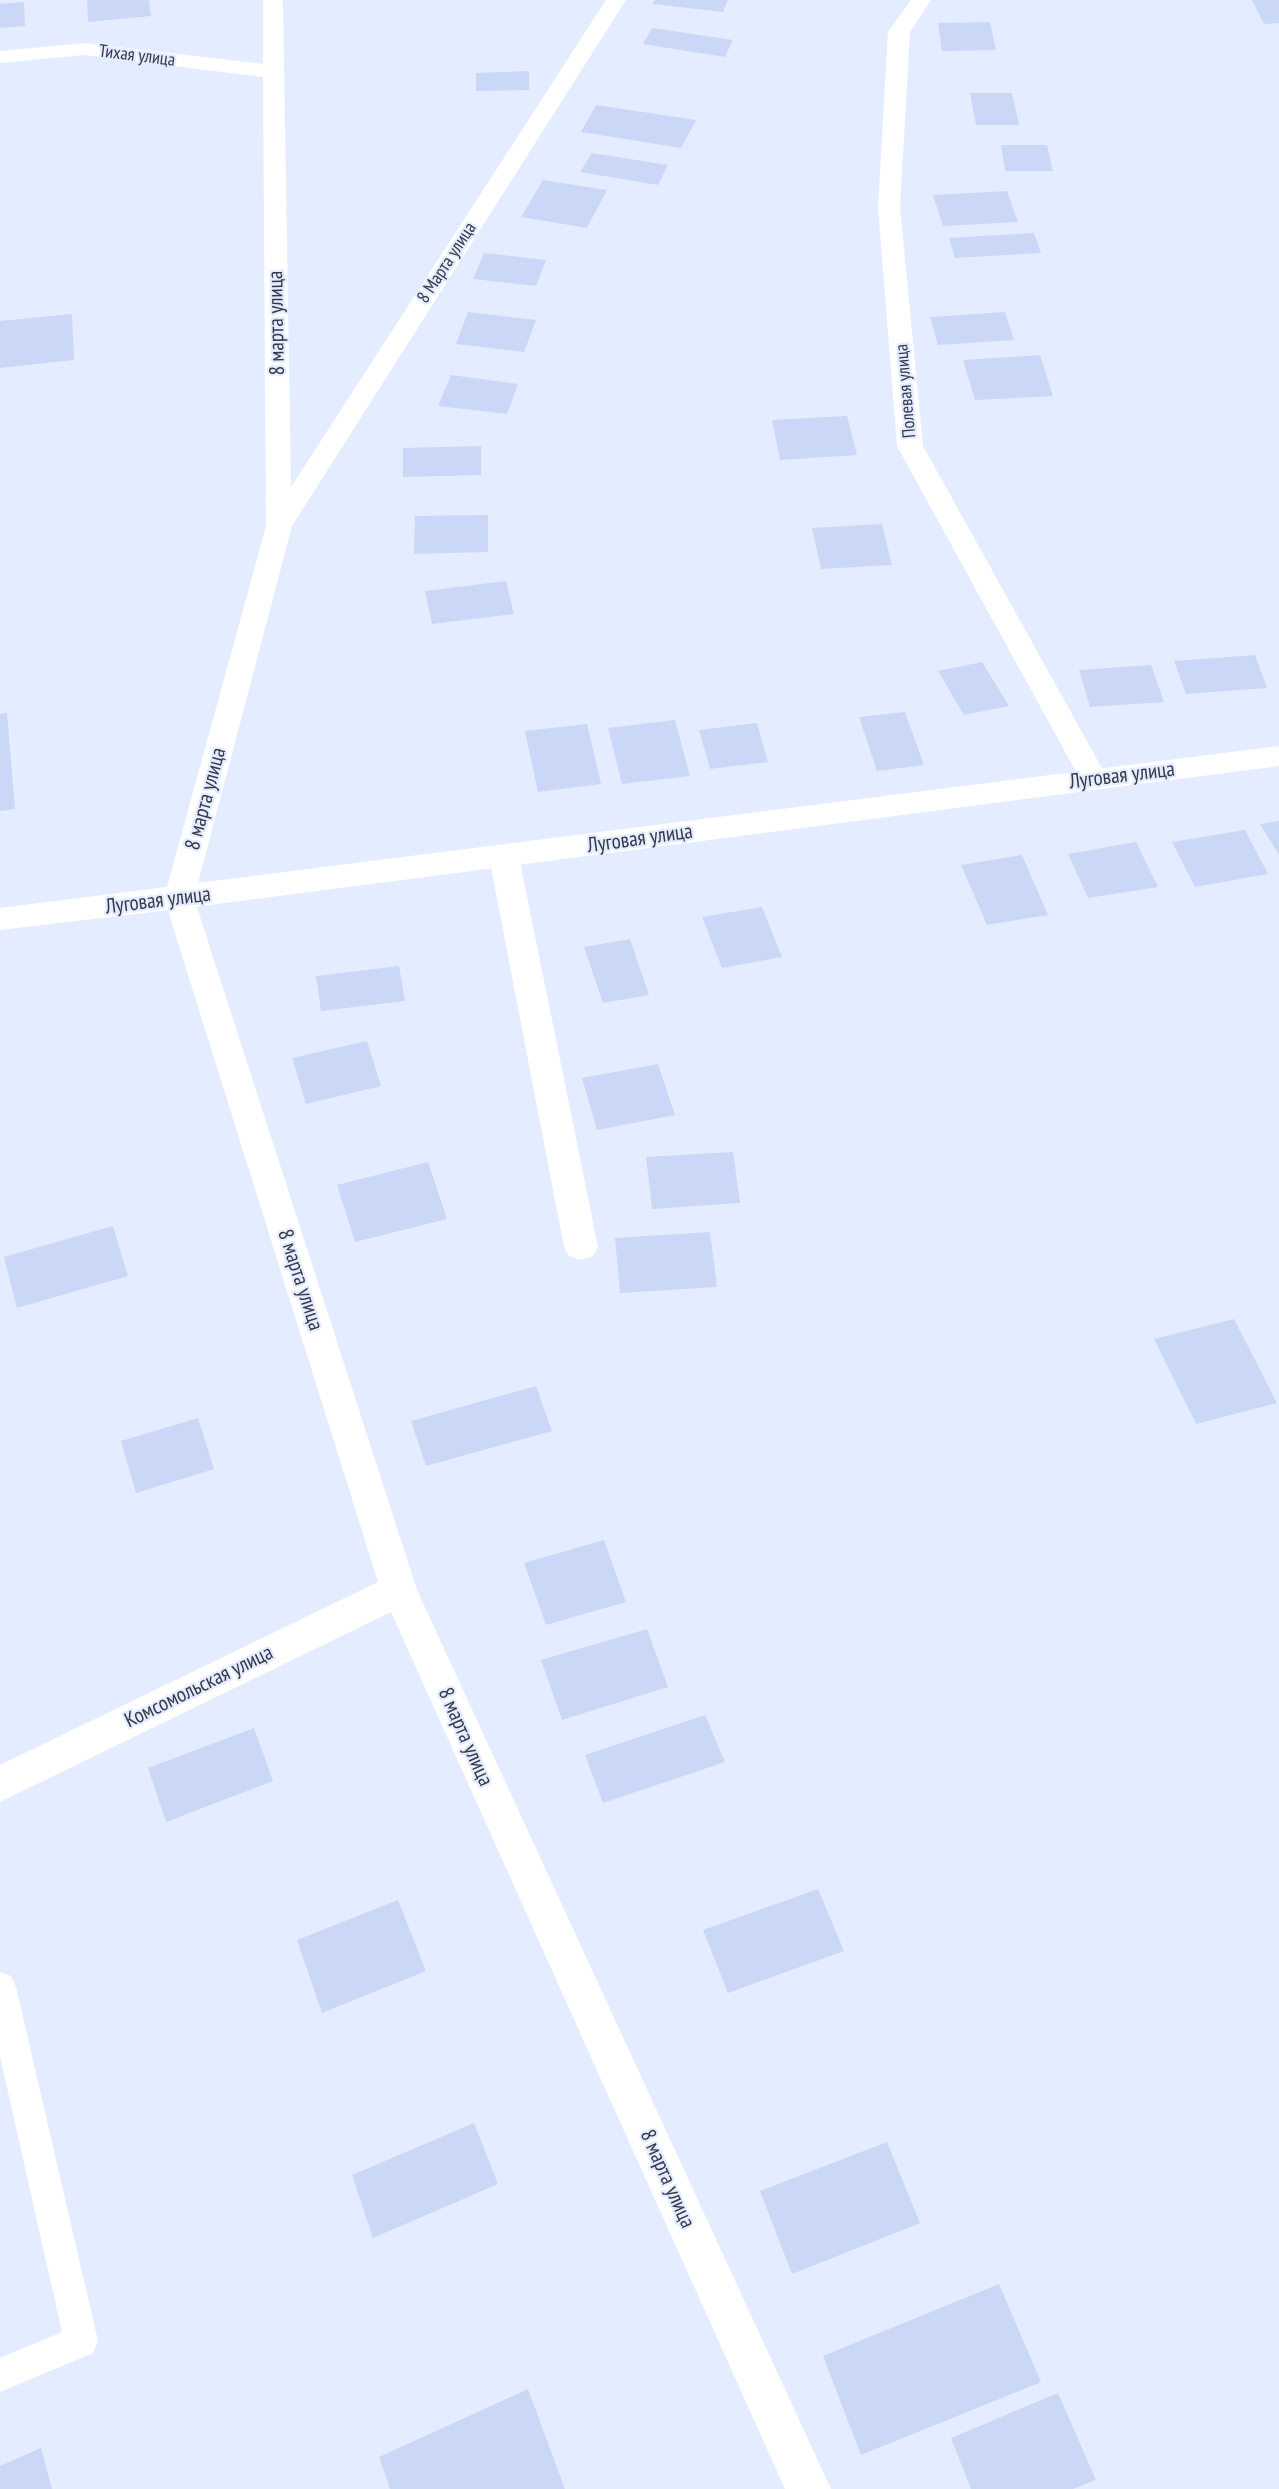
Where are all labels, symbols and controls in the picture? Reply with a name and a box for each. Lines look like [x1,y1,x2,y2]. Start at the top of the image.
street label: Тихая улица [98,41,176,71]
street label: 8 Марта улица [413,219,481,307]
street label: 8 марта улица [263,270,291,376]
street label: Полевая улица [891,343,921,439]
street label: 8 марта улица [180,745,232,853]
street label: Луговая улица [1068,757,1176,795]
street label: Луговая улица [586,819,694,859]
street label: Луговая улица [104,882,212,920]
street label: 8 марта улица [272,1226,328,1334]
street label: Комсомольская улица [121,1640,277,1734]
street label: 8 марта улица [432,1684,498,1790]
street label: 8 марта улица [634,2126,700,2232]

